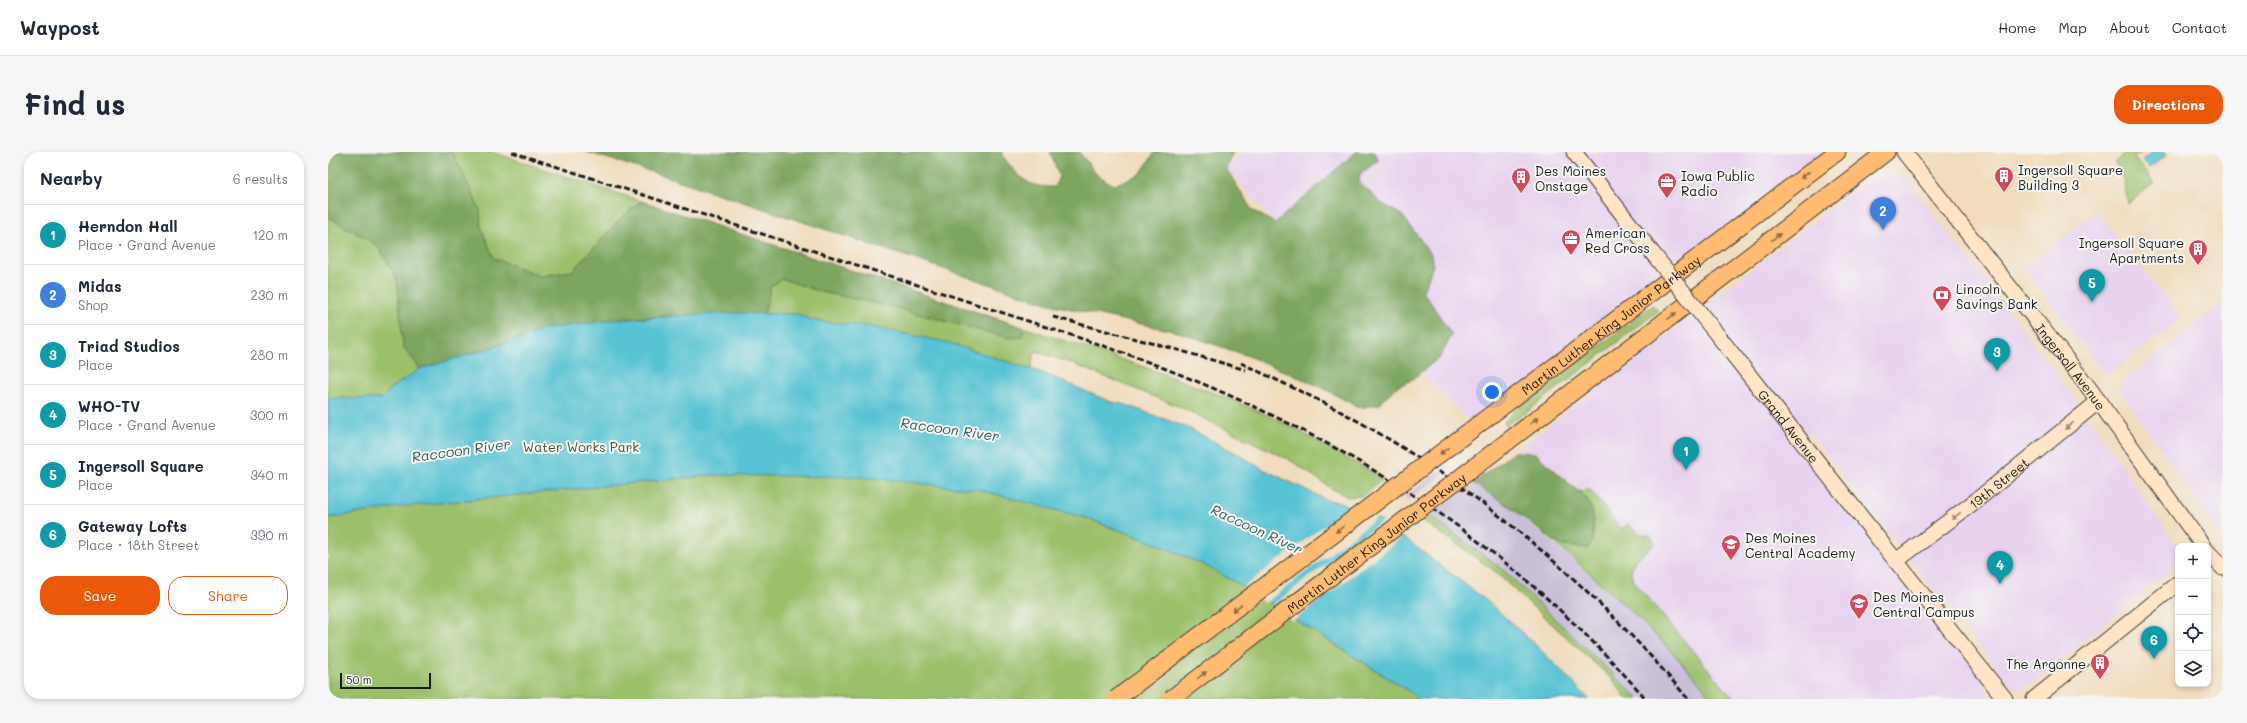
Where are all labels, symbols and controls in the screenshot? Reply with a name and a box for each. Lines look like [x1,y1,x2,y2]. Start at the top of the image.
text: Waypost [20,15,100,40]
text: Home [1998,18,2036,37]
text: Map [2058,18,2087,37]
text: About [2109,18,2150,37]
text: Contact [2172,18,2227,37]
button: Directions [2114,85,2223,124]
text: Find us [24,86,125,122]
place label: Ingersoll Square Building 3 [2018,161,2123,193]
place label: Des Moines Onstage [1535,162,1606,194]
building icon: Ingersoll Square Building 3 [1993,165,2015,193]
building icon: Des Moines Onstage [1510,166,1532,194]
text: Nearby [40,167,102,189]
place label: Iowa Public Radio [1681,167,1755,199]
text: 6 results [233,170,288,187]
office icon: Iowa Public Radio [1656,171,1678,199]
one-way arrow [1800,171,1811,180]
pin: 2 [1870,197,1896,230]
text: Herndon Hall [78,216,177,236]
place label: American Red Cross [1585,224,1650,256]
text: 1 [50,226,56,243]
text: 120 m [252,226,288,243]
office icon: American Red Cross [1560,228,1582,256]
one-way arrow [1770,232,1781,241]
place label: Ingersoll Square Apartments [2079,234,2184,266]
text: Place · Grand Avenue [78,236,216,253]
building icon: Ingersoll Square Apartments [2187,238,2209,266]
street label: Martin Luther King Junior Parkway [1517,250,1704,398]
pin: 5 [2079,269,2105,302]
text: Midas [78,276,121,296]
place label: Lincoln Savings Bank [1956,280,2038,312]
bank icon: Lincoln Savings Bank [1931,284,1953,312]
text: 2 [49,286,57,303]
text: 230 m [251,286,288,303]
text: Shop [78,296,108,313]
one-way arrow [1667,311,1678,320]
street label: Ingersoll Avenue [2033,320,2110,413]
text: Triad Studios [78,336,180,356]
pin: 3 [1984,338,2010,371]
text: 3 [49,346,57,363]
text: 280 m [250,346,288,363]
text: Place [78,356,113,373]
your location [1482,382,1502,402]
street label: Grand Avenue [1755,386,1823,466]
text: WHO-TV [78,396,140,416]
text: 4 [49,406,57,423]
text: 300 m [250,406,288,423]
water label: Raccoon River [899,413,1001,445]
text: Place · Grand Avenue [78,416,216,433]
one-way arrow [1529,417,1540,425]
one-way arrow [2063,422,2074,431]
water label: Raccoon River [410,434,512,466]
pin: 1 [1673,437,1699,470]
park label: Water Works Park [523,438,639,455]
one-way arrow [1439,446,1450,455]
street label: 19th Street [1965,453,2032,512]
text: Ingersoll Square [78,456,204,476]
text: 5 [49,466,57,483]
text: 340 m [250,466,288,483]
street label: Martin Luther King Junior Parkway [1283,468,1469,616]
text: Place [78,476,113,493]
water label: Raccoon River [1208,499,1306,559]
one-way arrow [1950,511,1961,520]
text: Gateway Lofts [78,516,187,536]
one-way arrow [1335,525,1346,533]
text: 6 [49,526,57,543]
text: 390 m [250,526,288,543]
place label: Des Moines Central Academy [1745,529,1856,561]
school or university icon: Des Moines Central Academy [1720,533,1742,561]
text: Place · 18th Street [78,536,199,553]
map controls [2175,543,2211,687]
button: + [2175,543,2211,579]
pin: 4 [1987,551,2013,584]
button: Save [40,576,160,615]
button: Share [168,576,288,615]
button: − [2175,579,2211,615]
place label: Des Moines Central Campus [1873,588,1975,620]
school or university icon: Des Moines Central Campus [1848,592,1870,620]
one-way arrow [1231,603,1242,612]
button: locate [2175,615,2211,651]
pin: 6 [2141,626,2167,659]
button: layers [2175,651,2211,687]
building icon: The Argonne [2089,652,2111,680]
place label: The Argonne [2006,655,2086,672]
scale bar [340,671,431,690]
text: 50 m [346,672,372,687]
one-way arrow [1197,672,1207,680]

